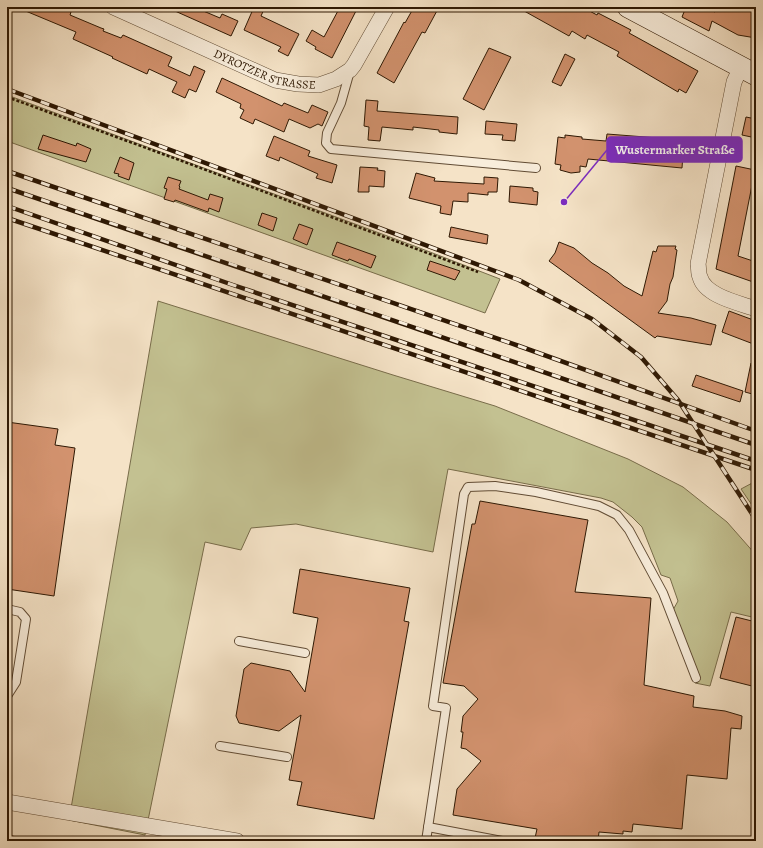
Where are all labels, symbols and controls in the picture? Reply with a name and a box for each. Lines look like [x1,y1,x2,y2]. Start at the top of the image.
street label: DYROTZER STRASSE [211,45,316,93]
callout: Wustermarker Straße [607,137,742,162]
text: Wustermarker Straße [614,141,735,158]

